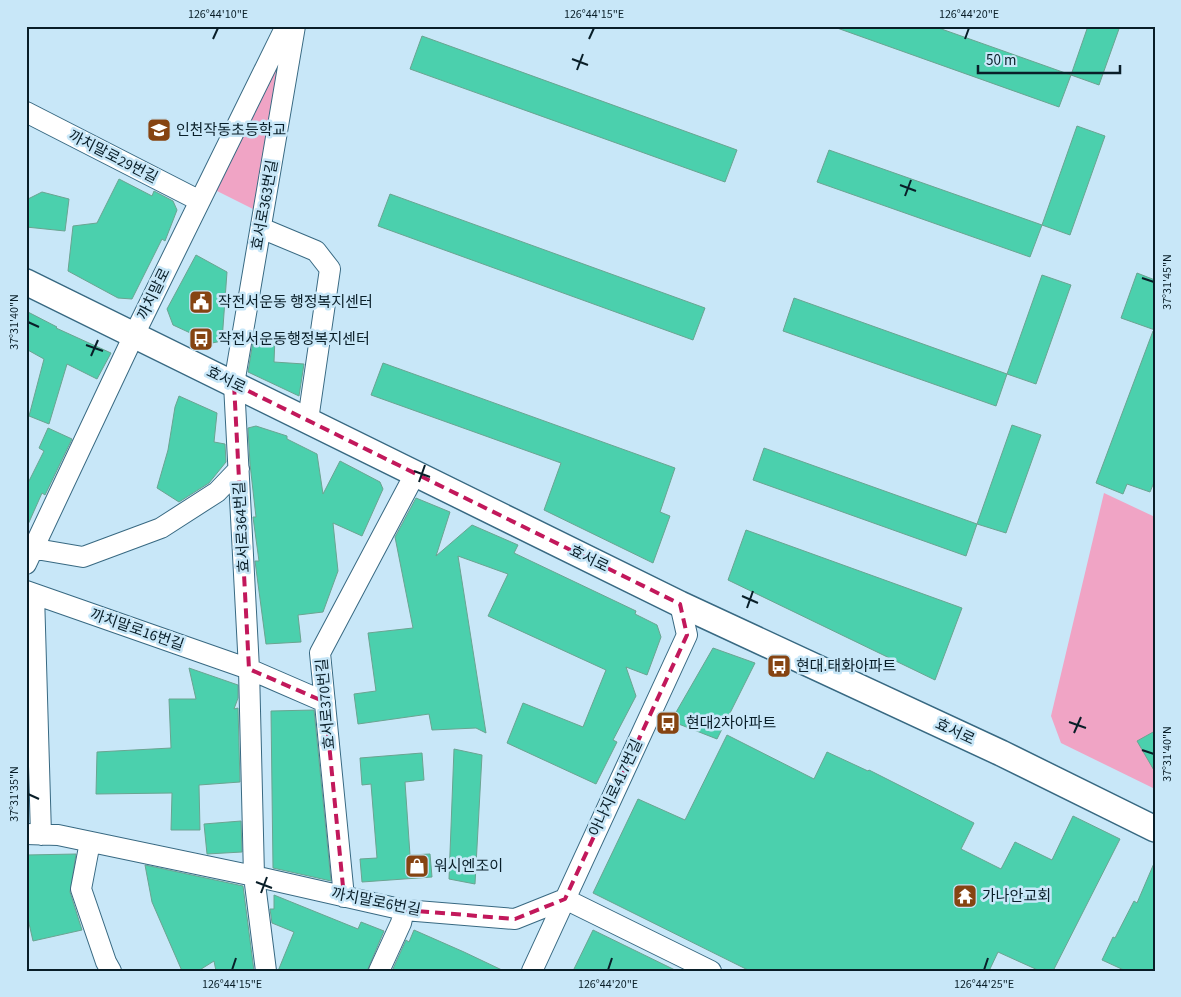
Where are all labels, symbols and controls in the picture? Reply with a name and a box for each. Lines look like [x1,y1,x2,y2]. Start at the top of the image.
text: 126°44'10"E [188,6,248,23]
text: 126°44'15"E [564,6,624,23]
text: 126°44'20"E [939,6,999,23]
scale bar [978,42,1121,74]
text: 50 m [986,50,1016,71]
school or university icon: 인천작동초등학교 [146,117,172,143]
place label: 인천작동초등학교 [176,120,286,141]
street label: 까치말로29번길 [65,125,161,189]
street label: 효서로363번길 [247,158,283,252]
text: 37°31'45"N [1159,254,1176,310]
street label: 까치말로 [132,265,176,323]
public building icon: 작전서운동 행정복지센터 [188,289,214,315]
place label: 작전서운동 행정복지센터 [218,292,373,313]
text: 37°31'40"N [6,294,23,350]
bus stop icon: 작전서운동행정복지센터 [188,326,214,352]
place label: 작전서운동행정복지센터 [218,329,370,350]
street label: 효서로 [203,361,249,399]
street label: 효서로364번길 [229,481,255,573]
street label: 효서로 [566,540,612,578]
street label: 까치말로16번길 [87,604,187,656]
bus stop icon: 현대.태화아파트 [766,653,792,679]
place label: 현대.태화아파트 [796,656,897,677]
street label: 효서로370번길 [312,658,340,750]
bus stop icon: 현대2차아파트 [655,710,681,736]
place label: 현대2차아파트 [686,713,776,734]
street label: 효서로 [932,714,978,750]
text: 37°31'40"N [1159,726,1176,782]
street label: 아나지로417번길 [584,736,648,840]
text: 37°31'35"N [6,766,23,822]
shop icon: 워시엔조이 [404,853,430,879]
place label: 워시엔조이 [434,856,503,877]
street label: 까치말로6번길 [330,883,422,921]
temple icon: 가나안교회 [952,883,978,909]
place label: 가나안교회 [982,886,1051,907]
text: 126°44'15"E [202,976,262,993]
text: 126°44'20"E [578,976,638,993]
text: 126°44'25"E [954,976,1014,993]

